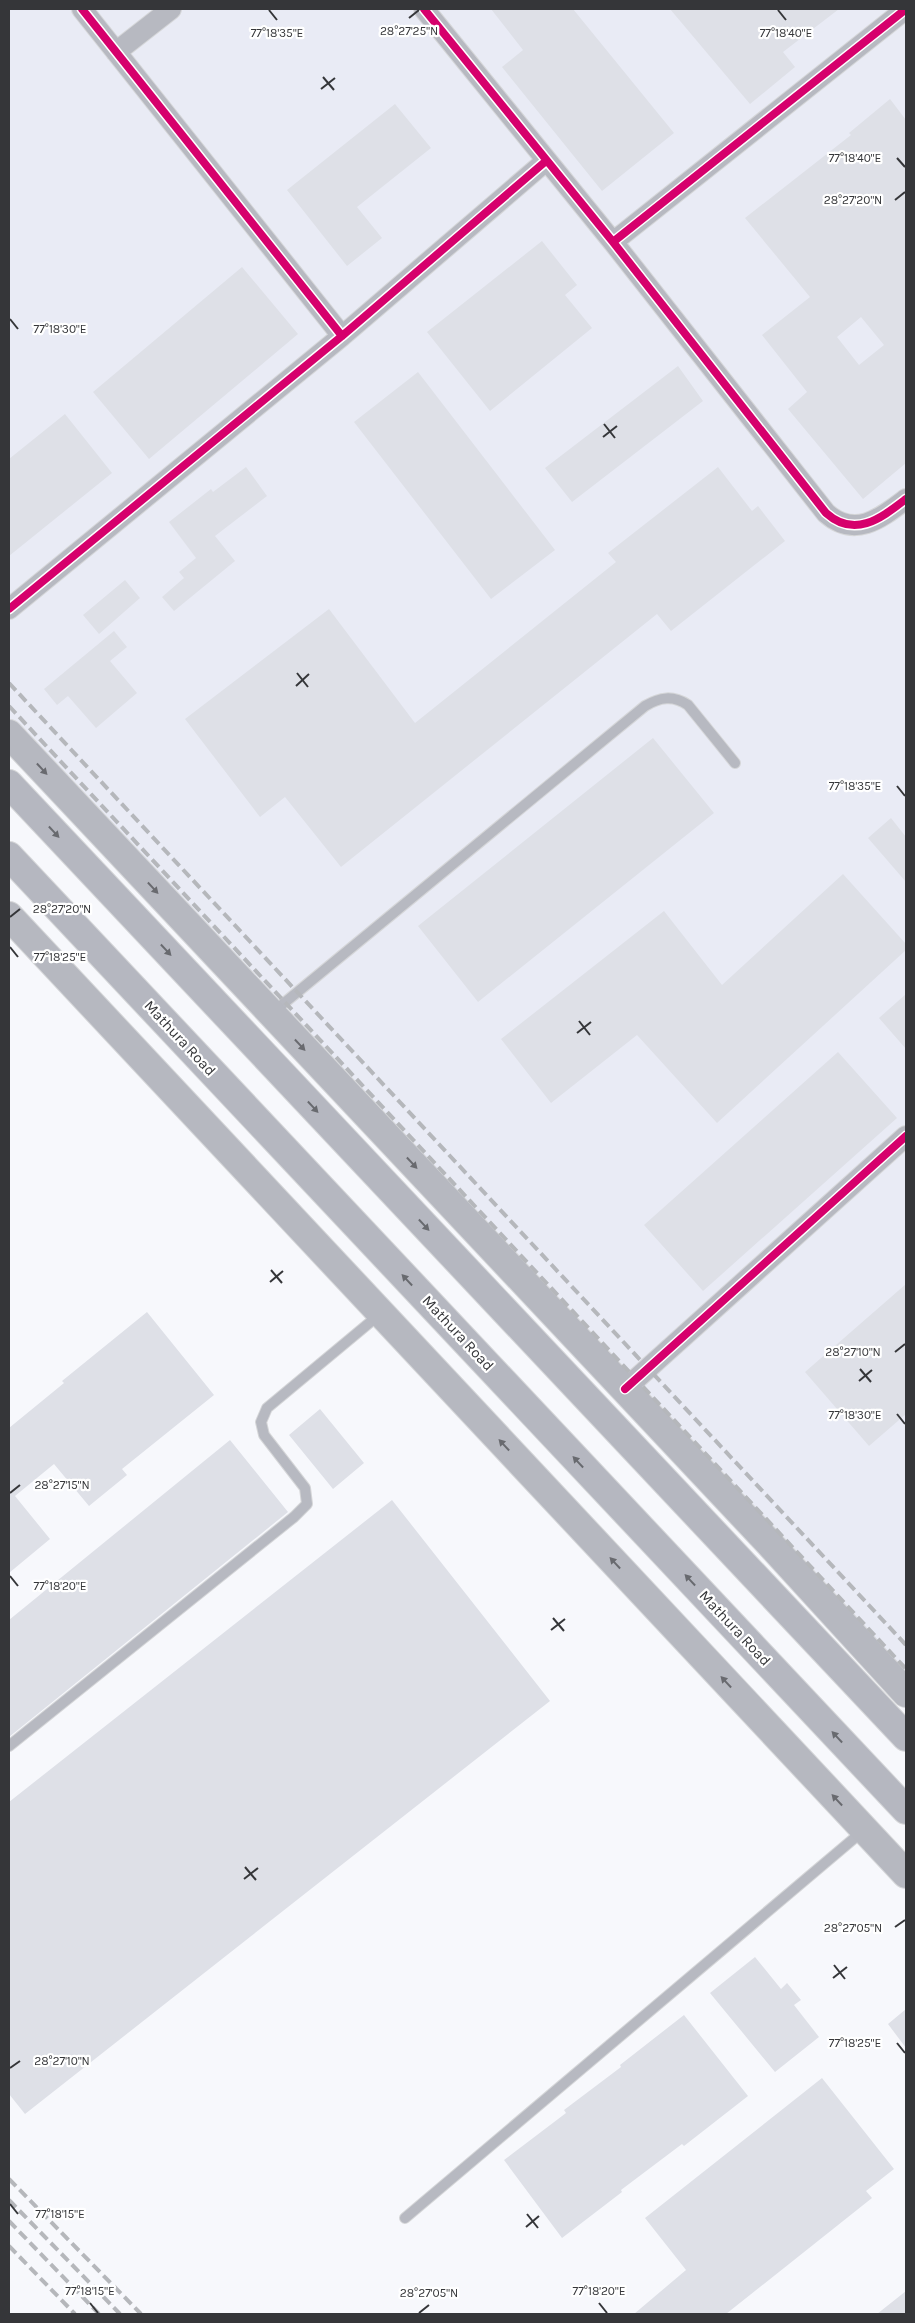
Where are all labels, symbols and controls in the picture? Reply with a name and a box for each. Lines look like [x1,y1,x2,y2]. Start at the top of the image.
text: 28°27'25"N [380,24,438,38]
text: 77°18'35"E [251,26,303,40]
text: 77°18'40"E [760,26,812,40]
text: 77°18'40"E [829,151,881,165]
text: 28°27'20"N [824,193,882,207]
text: 77°18'30"E [34,322,86,336]
one-way arrow [36,763,48,775]
text: 77°18'35"E [829,779,881,793]
one-way arrow [48,826,60,838]
one-way arrow [147,881,159,893]
text: 28°27'20"N [33,902,91,916]
one-way arrow [160,944,172,956]
text: 77°18'25"E [34,950,86,964]
street label: Mathura Road [141,997,219,1079]
one-way arrow [294,1038,306,1050]
one-way arrow [307,1101,319,1113]
one-way arrow [406,1156,418,1168]
one-way arrow [418,1219,430,1231]
one-way arrow [401,1274,413,1286]
street label: Mathura Road [419,1292,497,1374]
text: 28°27'10"N [825,1345,881,1359]
text: 77°18'30"E [829,1408,881,1422]
one-way arrow [498,1439,510,1451]
one-way arrow [572,1456,584,1468]
text: 28°27'15"N [34,1478,90,1492]
one-way arrow [609,1557,621,1569]
one-way arrow [684,1574,696,1586]
text: 77°18'20"E [34,1579,86,1593]
street label: Mathura Road [696,1587,774,1669]
one-way arrow [720,1676,732,1688]
one-way arrow [831,1731,843,1743]
one-way arrow [831,1795,843,1807]
text: 28°27'05"N [824,1921,882,1935]
text: 77°18'25"E [829,2036,881,2050]
text: 28°27'10"N [34,2054,90,2068]
text: 77°18'15"E [35,2207,85,2221]
text: 77°18'15"E [65,2284,115,2298]
text: 77°18'20"E [573,2284,625,2298]
text: 28°27'05"N [400,2286,458,2300]

